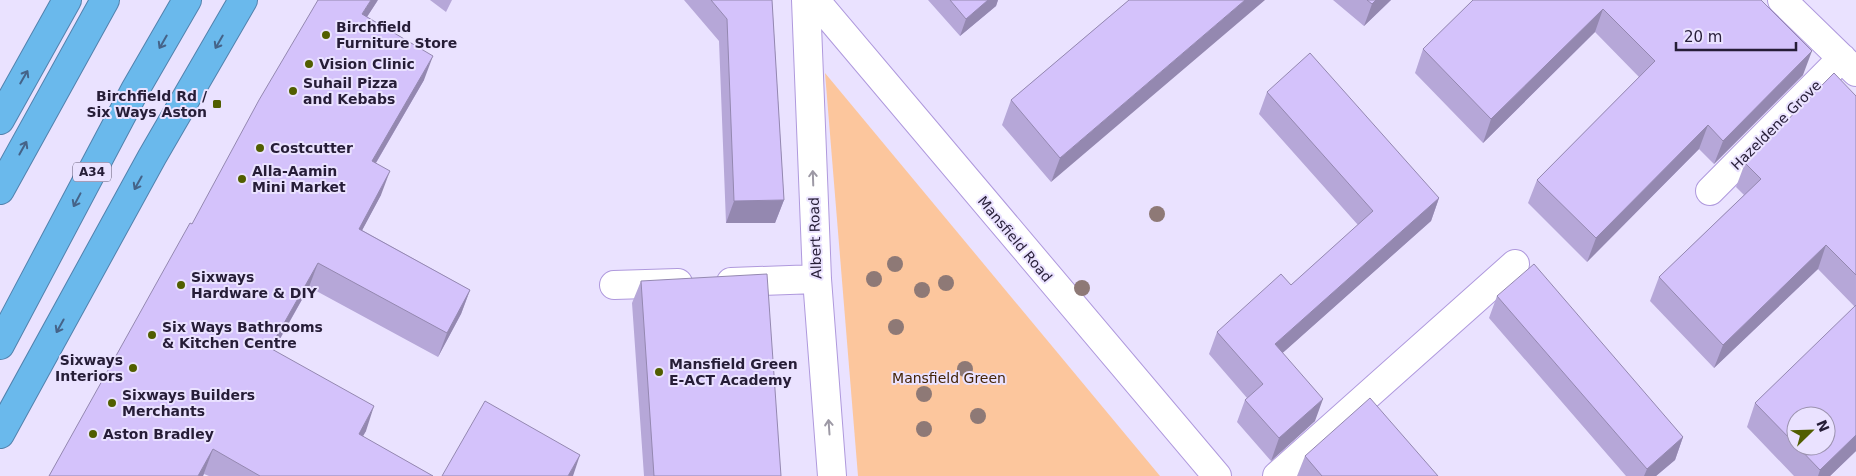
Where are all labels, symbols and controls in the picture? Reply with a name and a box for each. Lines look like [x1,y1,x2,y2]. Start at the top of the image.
place label: Birchfield Furniture Store [336,19,457,51]
scale bar [1676,20,1796,52]
text: 20 m [1684,28,1722,46]
marker: Birchfield Furniture Store [320,29,332,41]
one-way arrow [157,35,167,49]
one-way arrow [213,35,223,49]
place label: Vision Clinic [319,56,415,72]
marker: Vision Clinic [303,58,315,70]
one-way arrow [19,70,29,85]
place label: Suhail Pizza and Kebabs [303,75,398,107]
street label: Hazeldene Grove [1728,77,1824,173]
marker: Suhail Pizza and Kebabs [287,85,299,97]
place label: Birchfield Rd / Six Ways Aston [86,88,208,120]
marker: Birchfield Rd / Six Ways Aston [211,98,223,110]
place label: Costcutter [270,140,353,156]
one-way arrow [19,141,29,155]
marker: Costcutter [254,142,266,154]
road number: A34 [73,162,111,182]
place label: Alla-Aamin Mini Market [252,163,346,195]
one-way arrow [808,170,818,186]
marker: Alla-Aamin Mini Market [236,173,248,185]
one-way arrow [133,176,143,191]
one-way arrow [71,193,81,207]
street label: Mansfield Road [975,193,1055,285]
street label: Albert Road [806,197,824,279]
place label: Sixways Hardware & DIY [191,269,318,301]
marker: Sixways Hardware & DIY [175,279,187,291]
one-way arrow [55,318,65,333]
place label: Six Ways Bathrooms & Kitchen Centre [162,319,323,351]
marker: Six Ways Bathrooms & Kitchen Centre [146,329,158,341]
place label: Sixways Interiors [55,352,123,384]
place label: Mansfield Green E-ACT Academy [669,356,798,388]
marker: Sixways Interiors [127,362,139,374]
marker: Mansfield Green E-ACT Academy [653,366,665,378]
park label: Mansfield Green [892,370,1006,386]
place label: Sixways Builders Merchants [122,387,255,419]
marker: Sixways Builders Merchants [106,397,118,409]
north arrow [1786,406,1836,456]
text: N [1813,417,1833,434]
one-way arrow [824,420,833,436]
place label: Aston Bradley [103,426,214,442]
marker: Aston Bradley [87,428,99,440]

